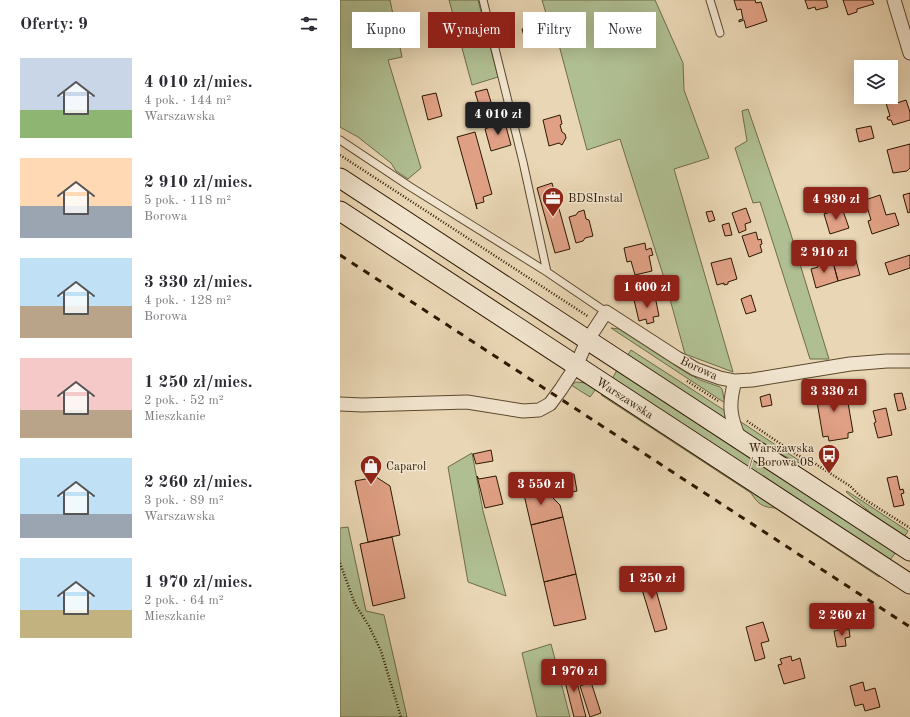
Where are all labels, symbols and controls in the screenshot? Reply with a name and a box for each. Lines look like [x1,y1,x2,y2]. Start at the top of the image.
chip: Kupno [352,12,420,48]
chip: Wynajem [428,12,515,48]
chip: Filtry [523,12,586,48]
chip: Nowe [594,12,656,48]
icon: filters [298,13,320,35]
text: Oferty: 9 [20,16,88,33]
map controls [854,60,898,104]
button: layers [854,60,898,104]
icon: home [52,74,100,122]
text: 4 010 zł/mies. [144,74,252,91]
text: 4 pok. · 144 m² [144,94,231,107]
pin: 4 010 zł [457,102,539,136]
text: 4 010 zł [474,108,522,121]
text: Warszawska [144,110,215,123]
icon: home [52,174,100,222]
text: 2 910 zł/mies. [144,174,252,191]
office icon: BDSInstal [540,185,566,218]
pin: 4 930 zł [795,187,877,221]
place label: BDSInstal [568,193,623,205]
text: 4 930 zł [812,193,860,206]
text: 5 pok. · 118 m² [144,194,231,207]
text: Borowa [144,210,187,223]
pin: 2 910 zł [783,240,865,274]
text: 2 910 zł [800,246,848,259]
icon: home [52,274,100,322]
text: 3 330 zł/mies. [144,274,252,291]
pin: 1 600 zł [606,275,688,309]
text: 1 600 zł [623,281,671,294]
text: 4 pok. · 128 m² [144,294,231,307]
text: Borowa [144,310,187,323]
street label: Borowa [678,355,719,383]
icon: home [52,374,100,422]
text: 1 250 zł/mies. [144,374,252,391]
street label: Warszawska [594,376,655,422]
pin: 3 330 zł [793,379,875,413]
text: 3 330 zł [810,385,858,398]
text: 2 pok. · 52 m² [144,394,224,407]
text: Mieszkanie [144,410,205,423]
bus stop icon: Warszawska / Borowa 08 [816,442,842,475]
place label: Warszawska / Borowa 08 [748,443,814,469]
shop icon: Caparol [358,453,384,486]
place label: Caparol [386,461,426,473]
pin: 3 550 zł [500,472,582,506]
icon: home [52,474,100,522]
text: 2 260 zł/mies. [144,474,252,491]
text: 3 550 zł [517,478,565,491]
text: 3 pok. · 89 m² [144,494,224,507]
text: Warszawska [144,510,215,523]
pin: 1 250 zł [611,566,693,600]
text: 1 250 zł [628,572,676,585]
icon: home [52,574,100,622]
text: 1 970 zł/mies. [144,574,252,591]
text: 2 pok. · 64 m² [144,594,224,607]
pin: 2 260 zł [801,603,883,637]
text: 2 260 zł [818,609,866,622]
text: Mieszkanie [144,610,205,623]
pin: 1 970 zł [533,659,615,693]
text: 1 970 zł [550,665,598,678]

